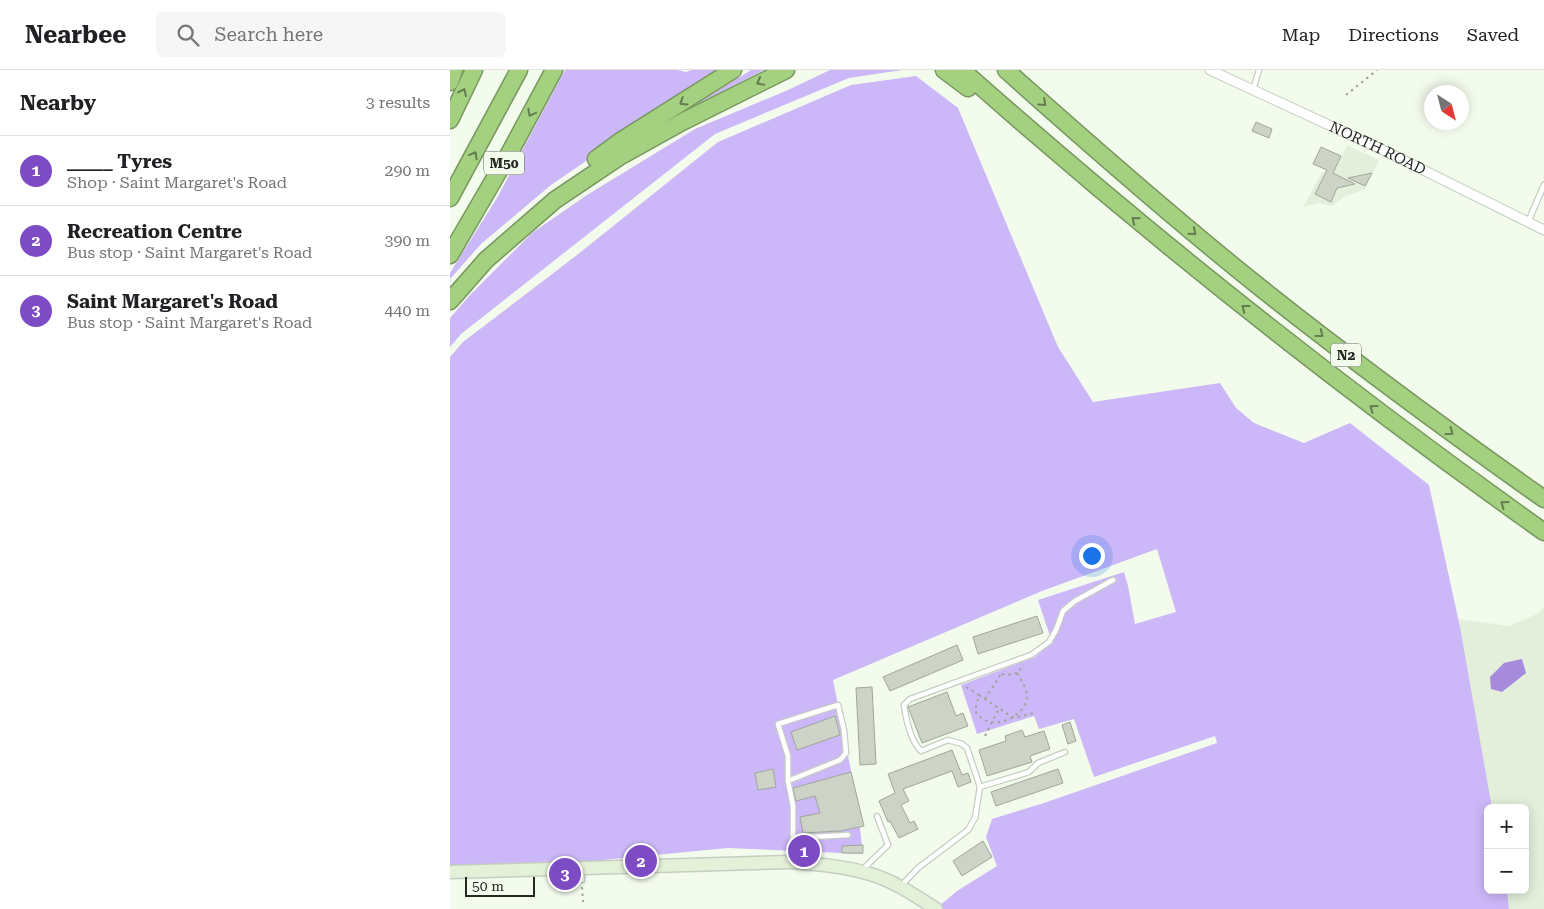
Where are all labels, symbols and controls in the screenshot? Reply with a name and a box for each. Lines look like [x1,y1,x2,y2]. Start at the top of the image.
search box [156,12,506,57]
text: Nearbee [25,21,126,49]
icon: search [174,21,202,49]
text: Search here [214,23,323,46]
text: Map [1282,24,1320,45]
text: Directions [1348,24,1439,45]
text: Saved [1467,24,1519,45]
one-way arrow [756,76,765,86]
north arrow [1424,85,1469,130]
one-way arrow [456,88,467,97]
text: Nearby [20,91,96,115]
text: 3 results [366,93,430,112]
one-way arrow [679,96,688,106]
one-way arrow [1037,97,1046,106]
one-way arrow [527,108,537,117]
street label: NORTH ROAD [1327,118,1429,179]
text: _____ Tyres [67,150,172,173]
one-way arrow [467,152,477,161]
road number: M50 [484,152,524,175]
text: 1 [32,161,40,180]
text: 290 m [384,161,430,180]
text: Shop · Saint Margaret's Road [67,173,287,192]
one-way arrow [1132,217,1141,225]
text: Recreation Centre [67,220,242,243]
one-way arrow [1187,227,1196,235]
text: 2 [32,231,40,250]
text: 390 m [384,231,430,250]
text: Bus stop · Saint Margaret's Road [67,243,312,262]
text: Saint Margaret's Road [67,290,278,313]
text: 3 [32,301,40,320]
text: 440 m [384,301,430,320]
one-way arrow [1241,305,1251,314]
text: Bus stop · Saint Margaret's Road [67,313,312,332]
one-way arrow [1314,328,1324,337]
road number: N2 [1331,344,1361,366]
one-way arrow [1370,405,1379,413]
one-way arrow [1444,426,1453,435]
one-way arrow [1501,501,1510,509]
your location [1079,543,1105,569]
map controls [1484,804,1529,894]
button: + [1484,804,1529,849]
pin: 1 [788,832,820,870]
pin: 2 [625,842,657,880]
button: − [1484,849,1529,894]
pin: 3 [549,855,581,893]
scale bar [465,874,535,897]
text: 50 m [472,878,504,894]

